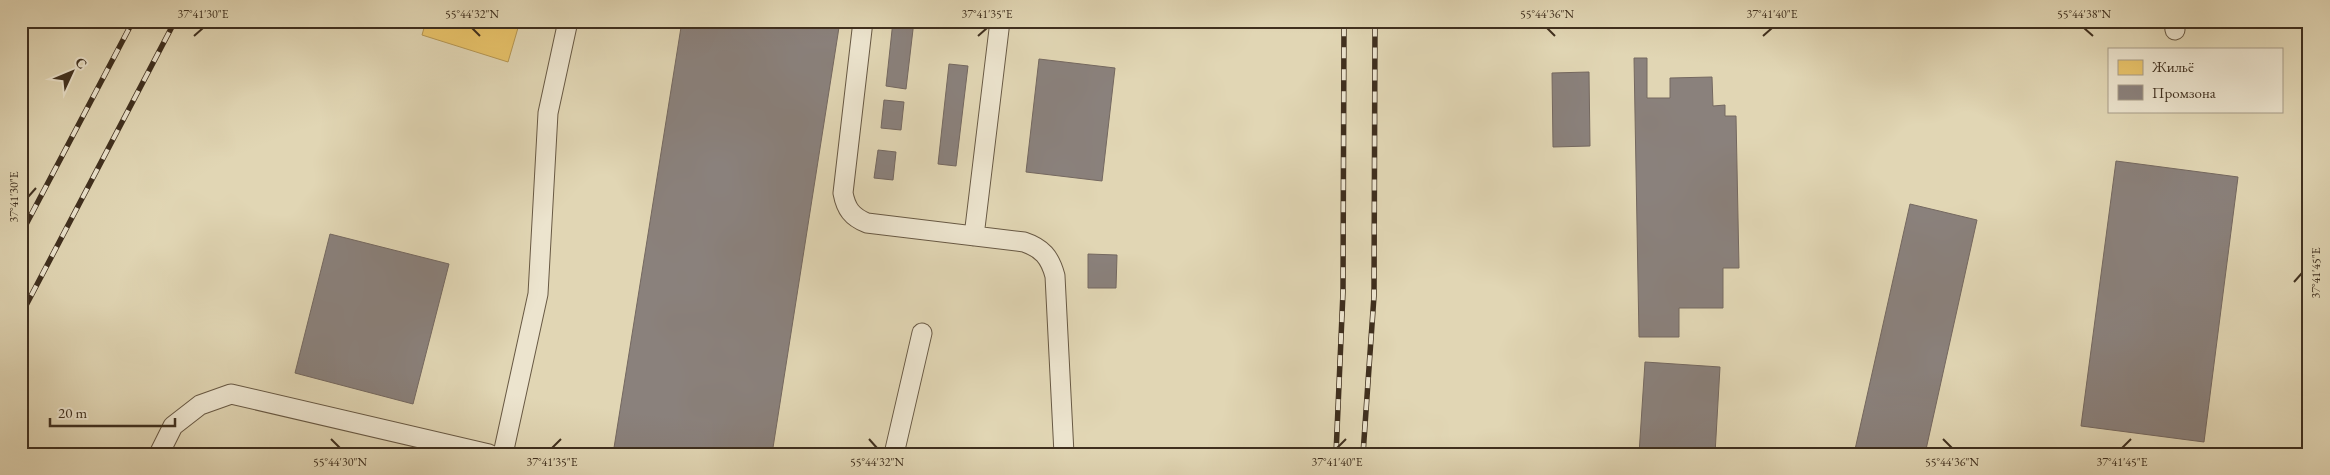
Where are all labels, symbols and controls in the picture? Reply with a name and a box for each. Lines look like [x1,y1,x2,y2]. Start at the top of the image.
text: 37°41'30"E [177,6,229,22]
text: 55°44'32"N [445,6,499,22]
text: 37°41'35"E [961,6,1013,22]
text: 55°44'36"N [1520,6,1574,22]
text: 37°41'40"E [1746,6,1798,22]
text: 55°44'38"N [2057,6,2111,22]
north arrow [48,48,98,98]
legend [2108,48,2282,112]
text: С [71,53,91,73]
text: Жильё [2151,57,2194,76]
text: Промзона [2152,83,2216,102]
text: 37°41'30"E [6,171,22,223]
text: 37°41'45"E [2308,247,2324,299]
scale bar [50,395,175,427]
text: 20 m [58,403,87,422]
text: 55°44'30"N [313,454,367,470]
text: 37°41'35"E [526,454,578,470]
text: 55°44'32"N [850,454,904,470]
text: 37°41'40"E [1311,454,1363,470]
text: 55°44'36"N [1925,454,1979,470]
text: 37°41'45"E [2096,454,2148,470]

